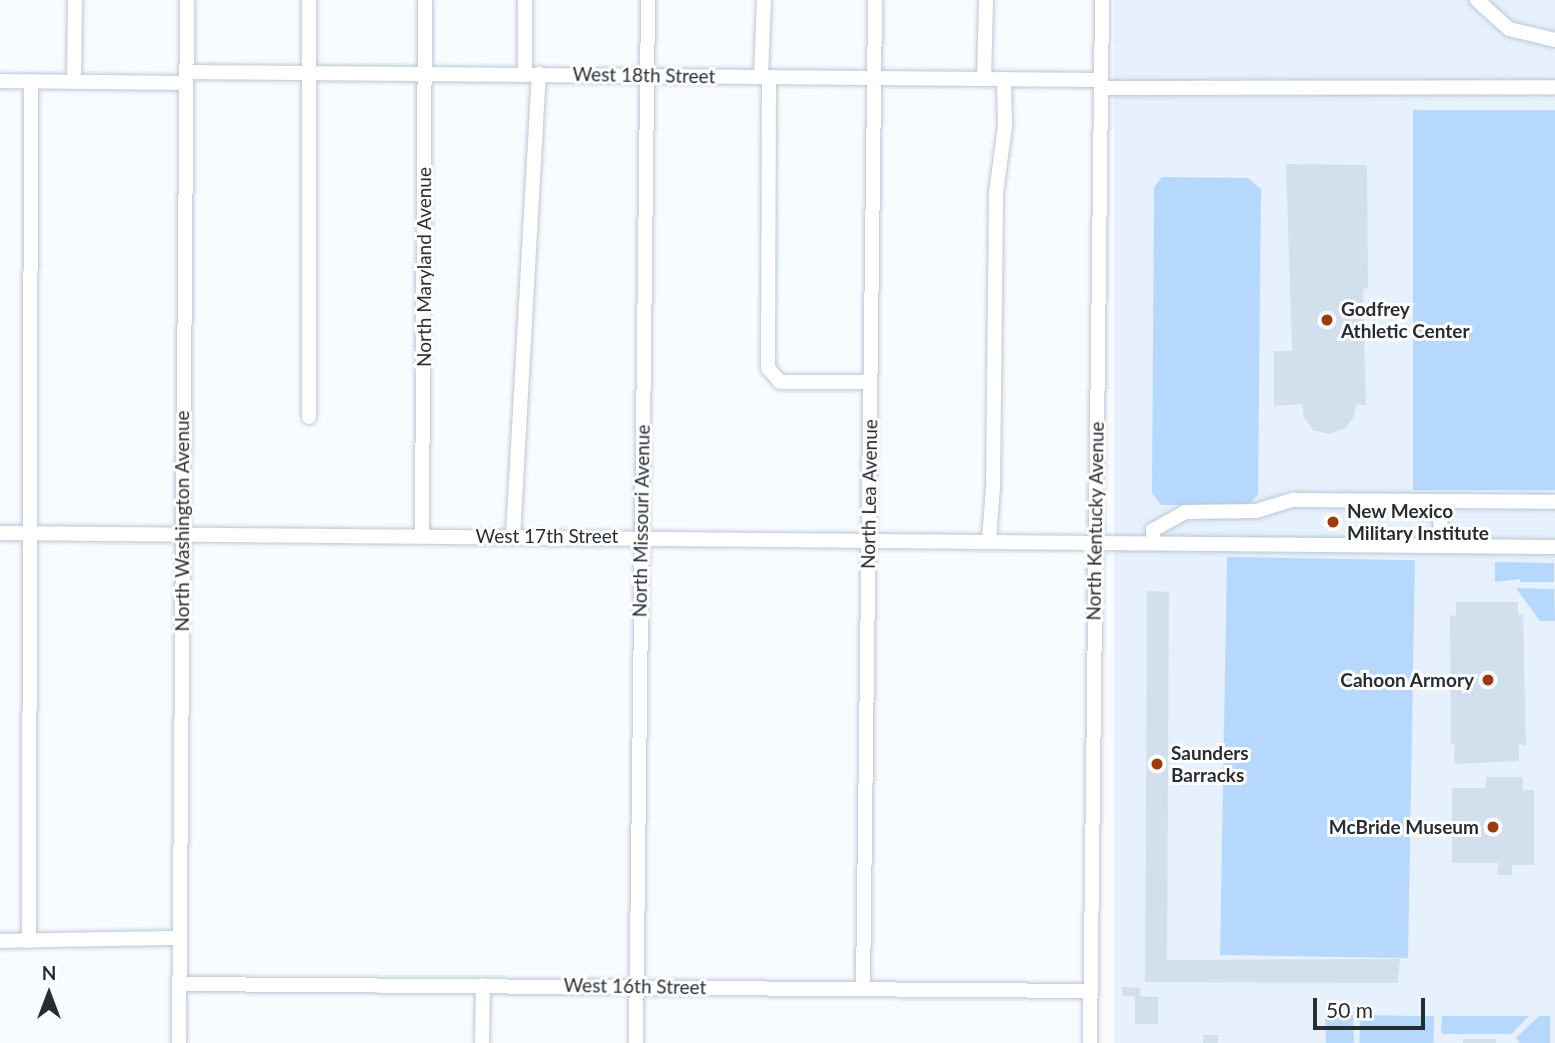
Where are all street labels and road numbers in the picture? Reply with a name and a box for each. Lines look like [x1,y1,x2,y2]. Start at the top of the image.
street label: West 18th Street [572,62,716,88]
street label: North Maryland Avenue [413,167,435,367]
street label: North Washington Avenue [171,410,193,632]
street label: North Lea Avenue [856,419,882,569]
street label: North Kentucky Avenue [1082,421,1108,621]
street label: North Missouri Avenue [628,424,654,618]
street label: West 17th Street [476,525,618,547]
street label: West 16th Street [563,973,707,999]

